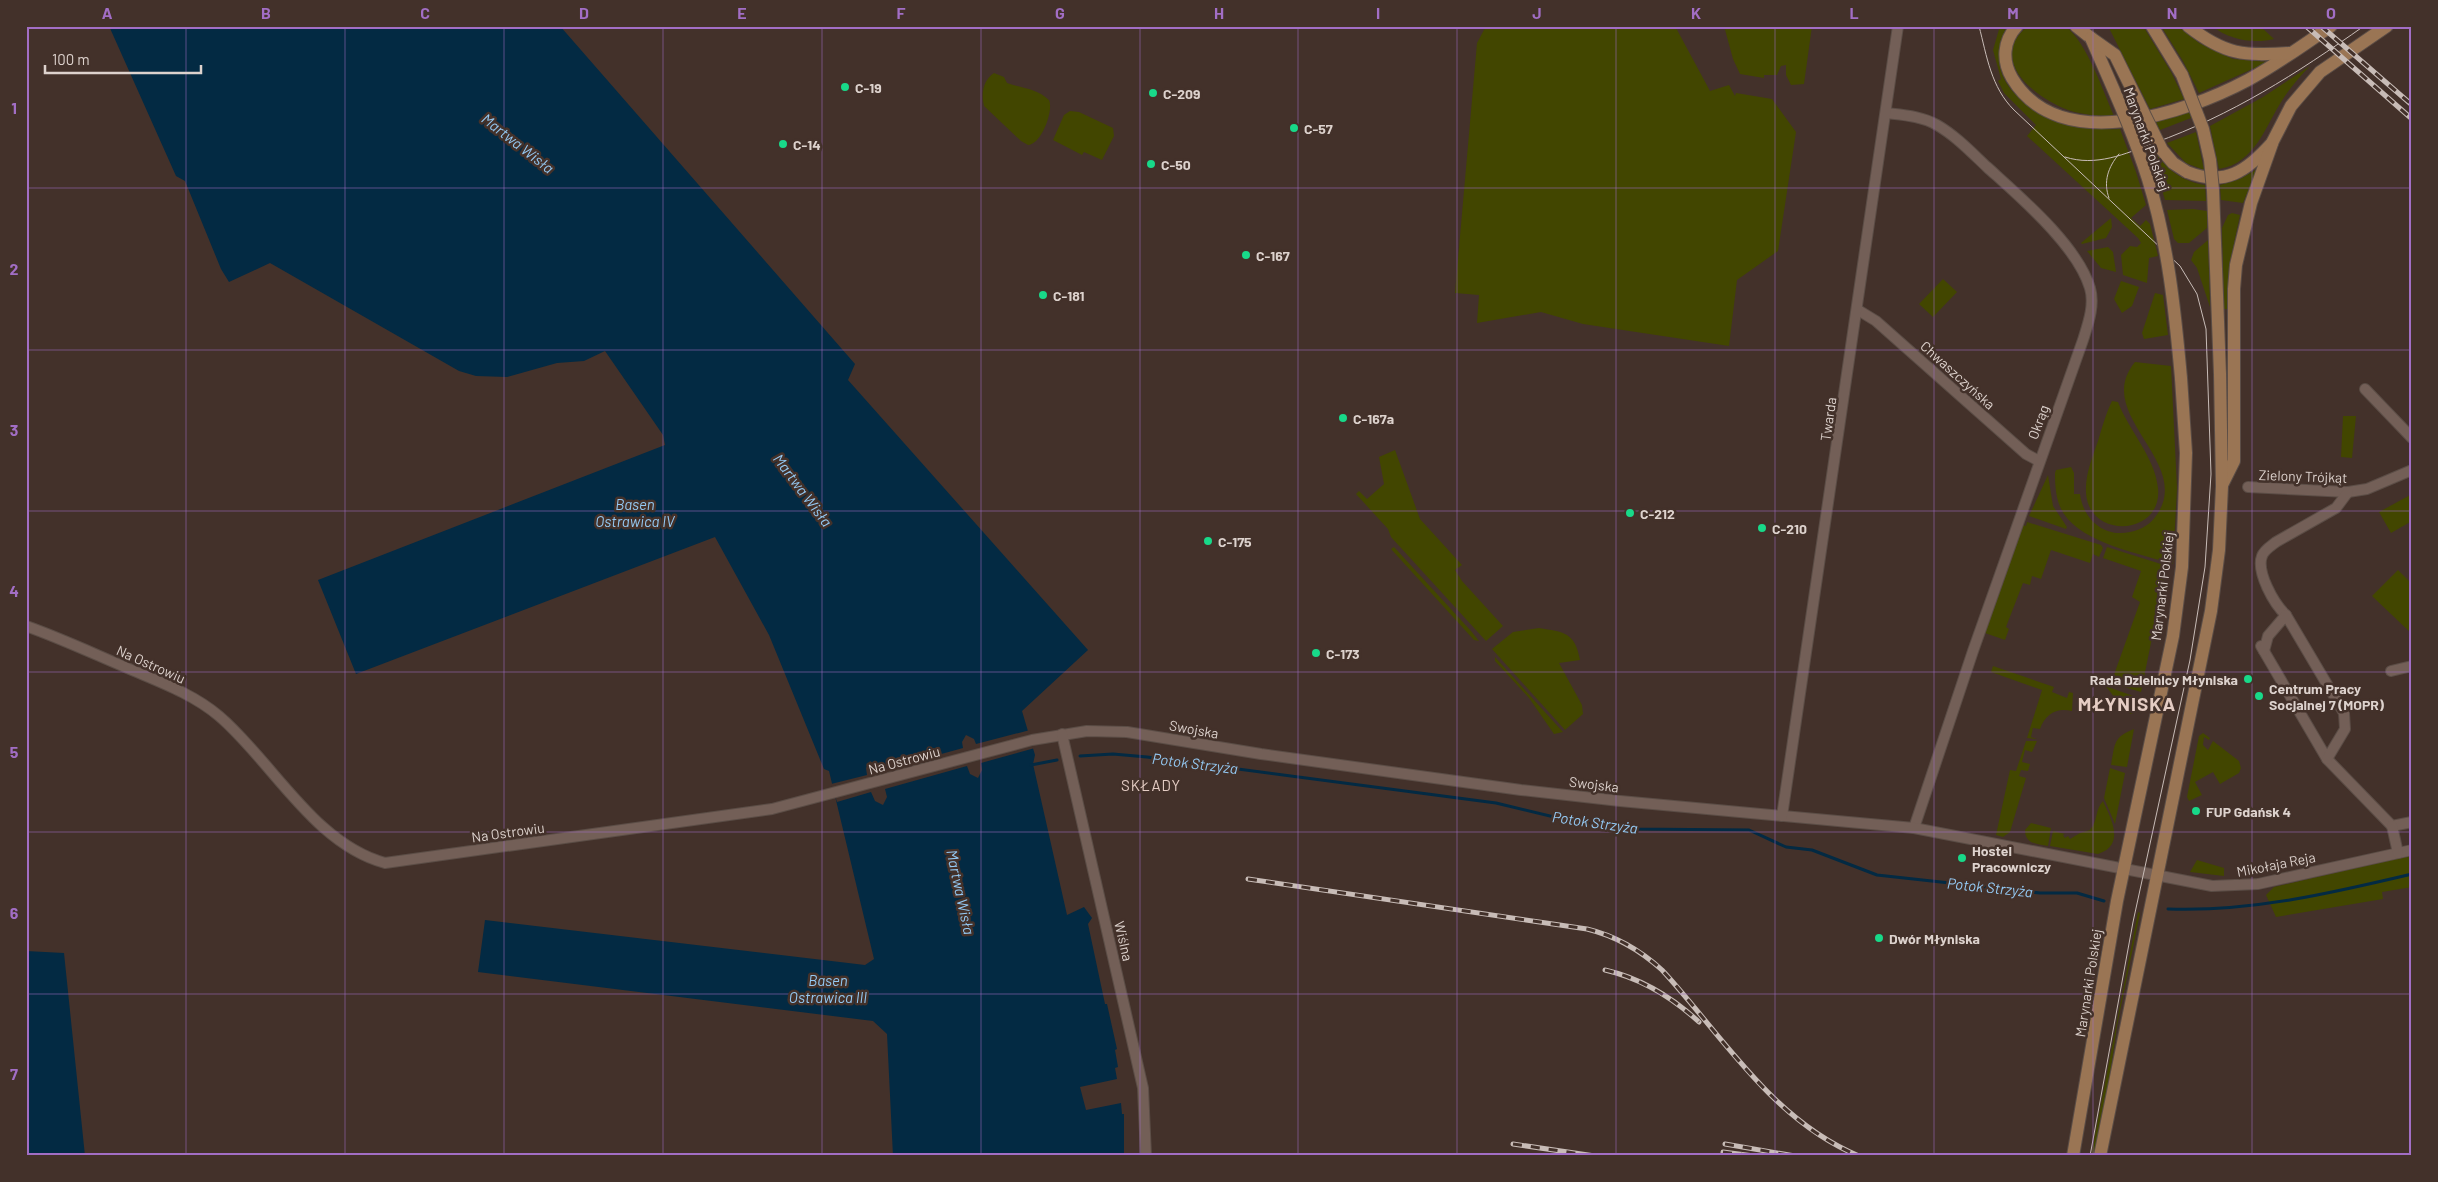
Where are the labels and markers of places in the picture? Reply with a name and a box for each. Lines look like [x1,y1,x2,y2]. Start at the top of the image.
place label: C-19 [855,79,882,96]
marker: C-19 [839,81,851,93]
place label: C-209 [1163,85,1200,102]
marker: C-209 [1147,87,1159,99]
place label: C-57 [1304,120,1333,137]
marker: C-57 [1288,122,1300,134]
place label: C-14 [793,136,821,153]
marker: C-14 [777,138,789,150]
place label: C-50 [1161,156,1191,173]
marker: C-50 [1145,158,1157,170]
place label: C-167 [1256,247,1290,264]
marker: C-167 [1240,249,1252,261]
place label: C-181 [1053,287,1085,304]
marker: C-181 [1037,289,1049,301]
place label: C-167a [1353,410,1394,427]
marker: C-167a [1337,412,1349,424]
place label: C-212 [1640,505,1675,522]
marker: C-212 [1624,507,1636,519]
place label: C-210 [1772,520,1807,537]
marker: C-210 [1756,522,1768,534]
place label: C-175 [1218,533,1252,550]
marker: C-175 [1202,535,1214,547]
place label: C-173 [1326,645,1360,662]
marker: C-173 [1310,647,1322,659]
place label: Rada Dzielnicy Młyniska [2090,671,2238,688]
marker: Rada Dzielnicy Młyniska [2242,673,2254,685]
place label: Centrum Pracy Socjalnej 7 (MOPR) [2269,680,2384,713]
marker: Centrum Pracy Socjalnej 7 (MOPR) [2253,690,2265,702]
place label: FUP Gdańsk 4 [2206,803,2291,820]
marker: FUP Gdańsk 4 [2190,805,2202,817]
place label: Hostel Pracowniczy [1972,842,2051,875]
marker: Hostel Pracowniczy [1956,852,1968,864]
place label: Dwór Młyniska [1889,930,1980,947]
marker: Dwór Młyniska [1873,932,1885,944]

